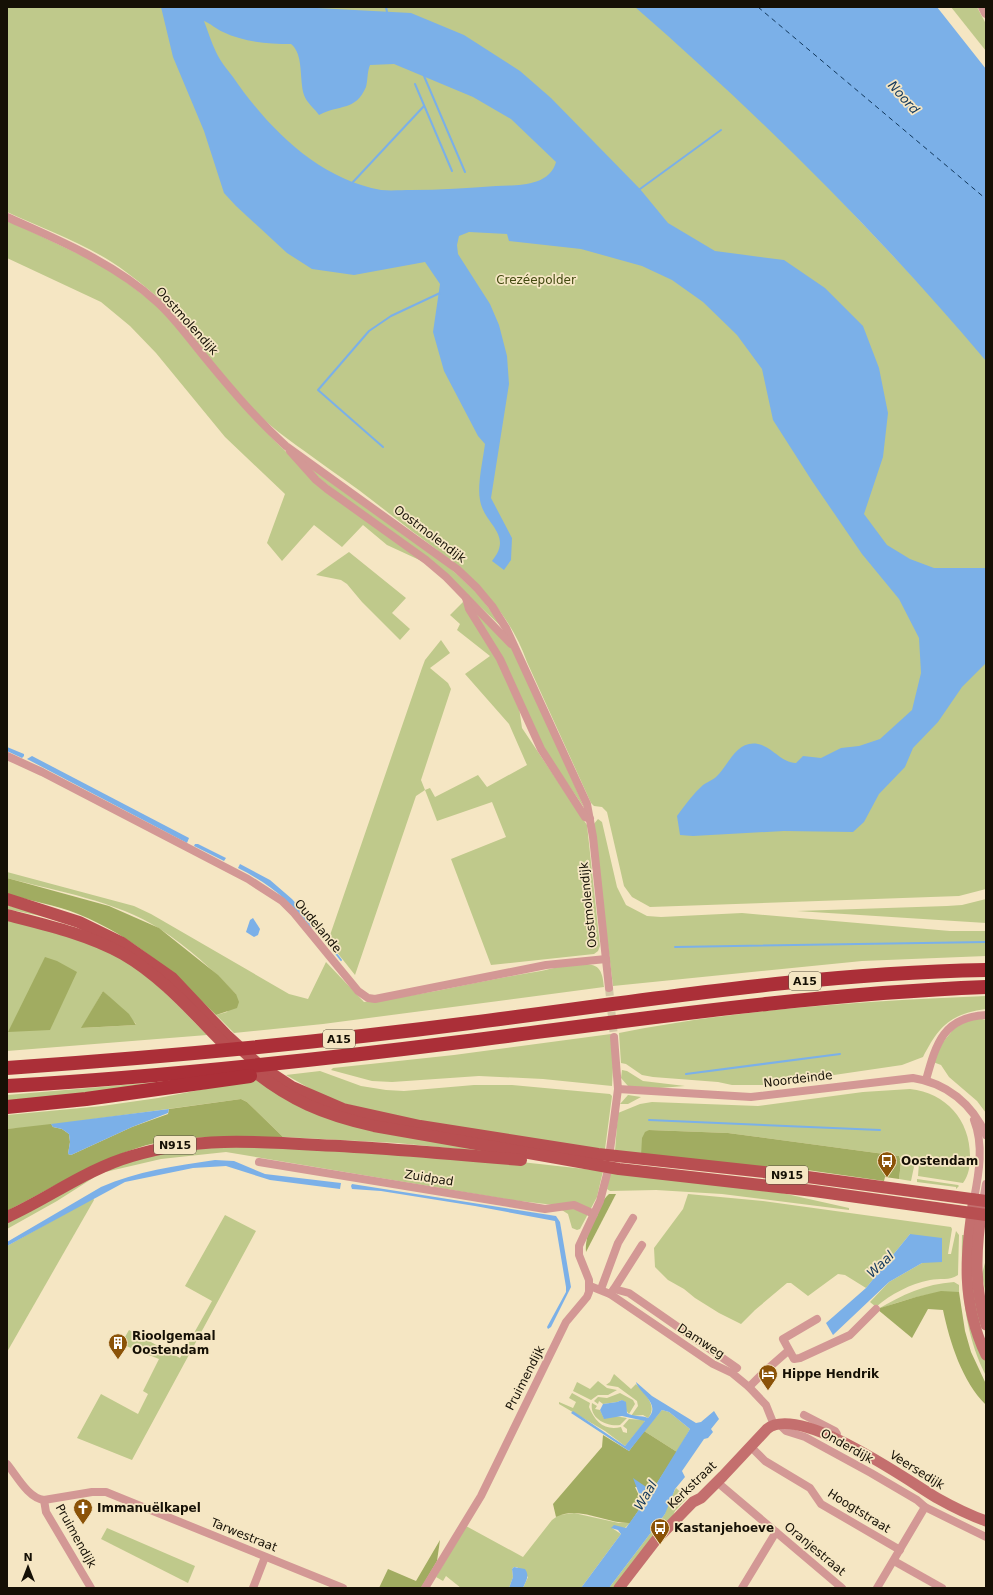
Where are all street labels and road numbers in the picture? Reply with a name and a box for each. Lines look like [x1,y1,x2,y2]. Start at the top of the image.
street label: Oostmolendijk [153,284,221,358]
street label: Oostmolendijk [391,502,469,566]
street label: Oostmolendijk [577,861,599,949]
street label: Oudelande [292,896,344,956]
road number: A15 [789,972,821,990]
road number: A15 [323,1030,355,1048]
street label: Noordeinde [763,1068,833,1090]
road number: N915 [154,1136,196,1154]
road number: N915 [766,1166,808,1184]
street label: Zuidpad [404,1167,454,1189]
street label: Damweg [675,1321,727,1361]
street label: Pruimendijk [503,1343,547,1413]
street label: Onderdijk [818,1426,876,1466]
street label: Veersedijk [887,1448,947,1492]
street label: Kerkstraat [665,1458,719,1512]
street label: Hoogtstraat [825,1486,893,1536]
street label: Pruimendijk [53,1502,99,1570]
street label: Tarwestraat [208,1515,279,1555]
street label: Oranjestraat [782,1519,849,1579]

